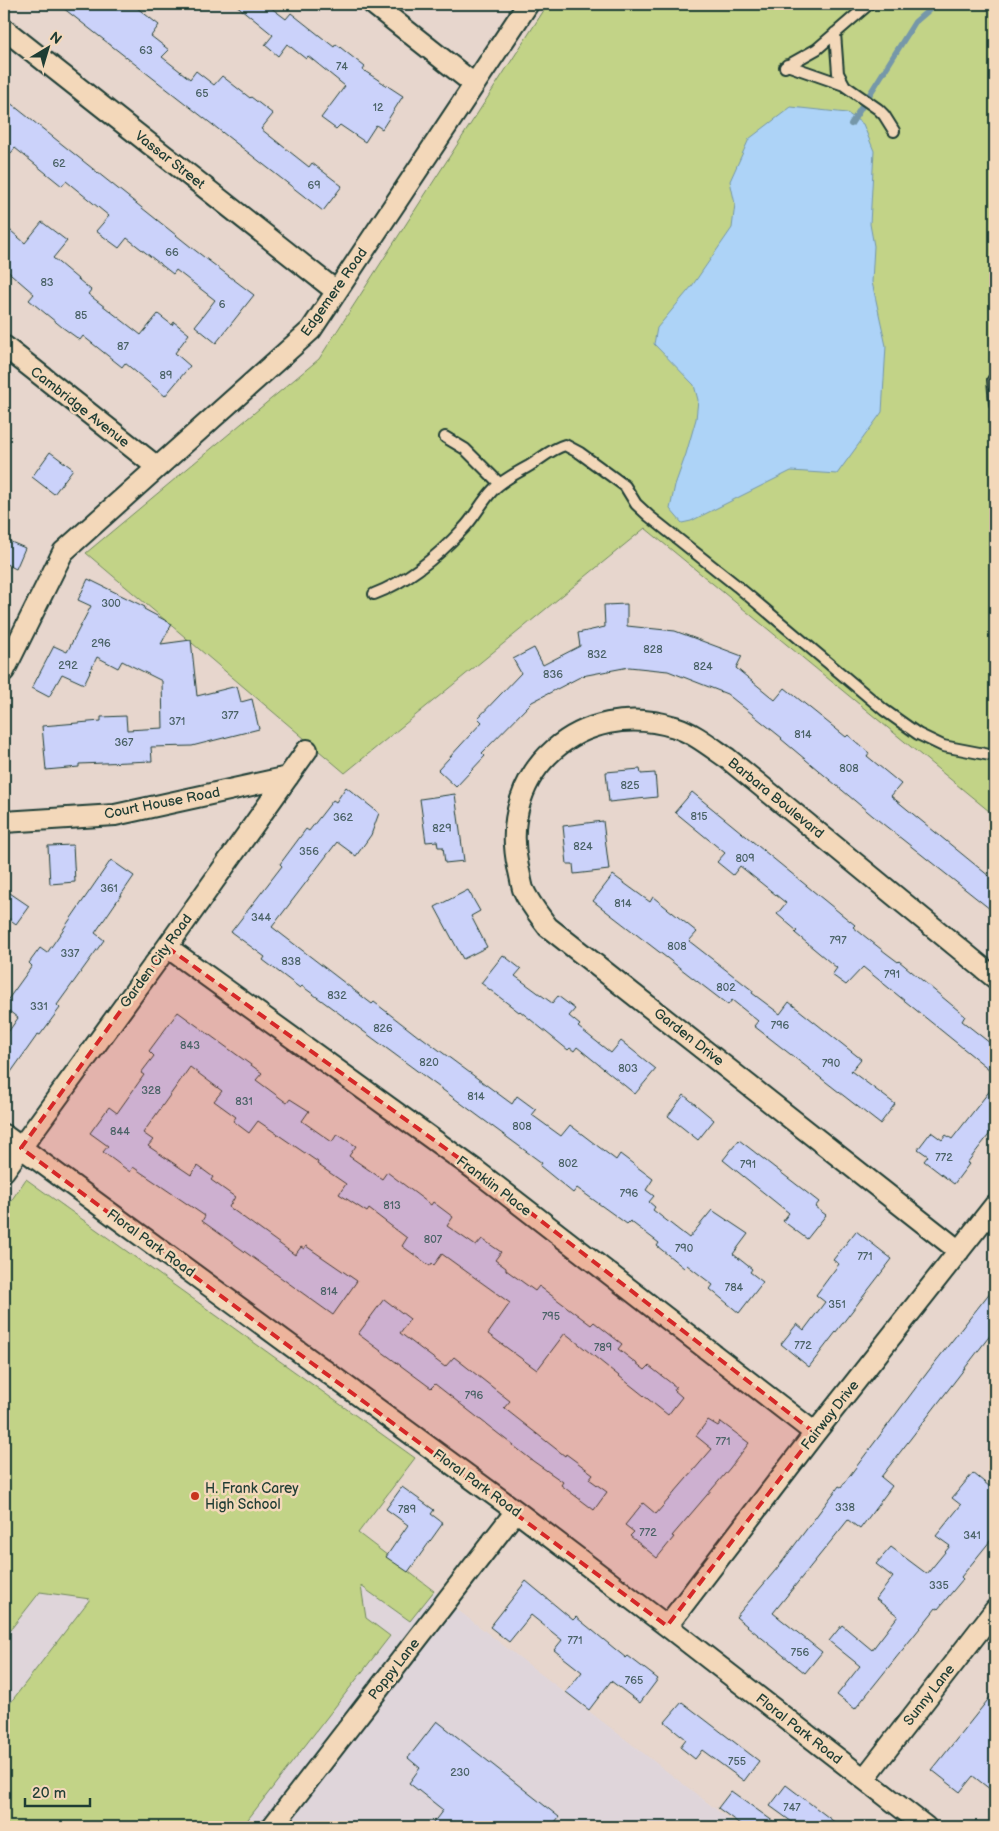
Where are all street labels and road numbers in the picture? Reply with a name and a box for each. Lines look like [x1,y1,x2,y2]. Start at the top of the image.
street label: Vassar Street [132,127,209,193]
street label: Edgemere Road [297,244,371,340]
street label: Cambridge Avenue [27,363,133,451]
street label: Barbara Boulevard [725,754,827,842]
street label: Court House Road [103,783,221,823]
street label: Garden City Road [116,911,196,1011]
street label: Garden Drive [651,1004,727,1070]
street label: Franklin Place [453,1152,535,1220]
street label: Floral Park Road [104,1205,198,1281]
street label: Fairway Drive [798,1377,862,1453]
street label: Floral Park Road [430,1445,524,1521]
street label: Poppy Lane [365,1635,423,1703]
street label: Sunny Lane [900,1661,958,1729]
street label: Floral Park Road [753,1690,845,1768]

